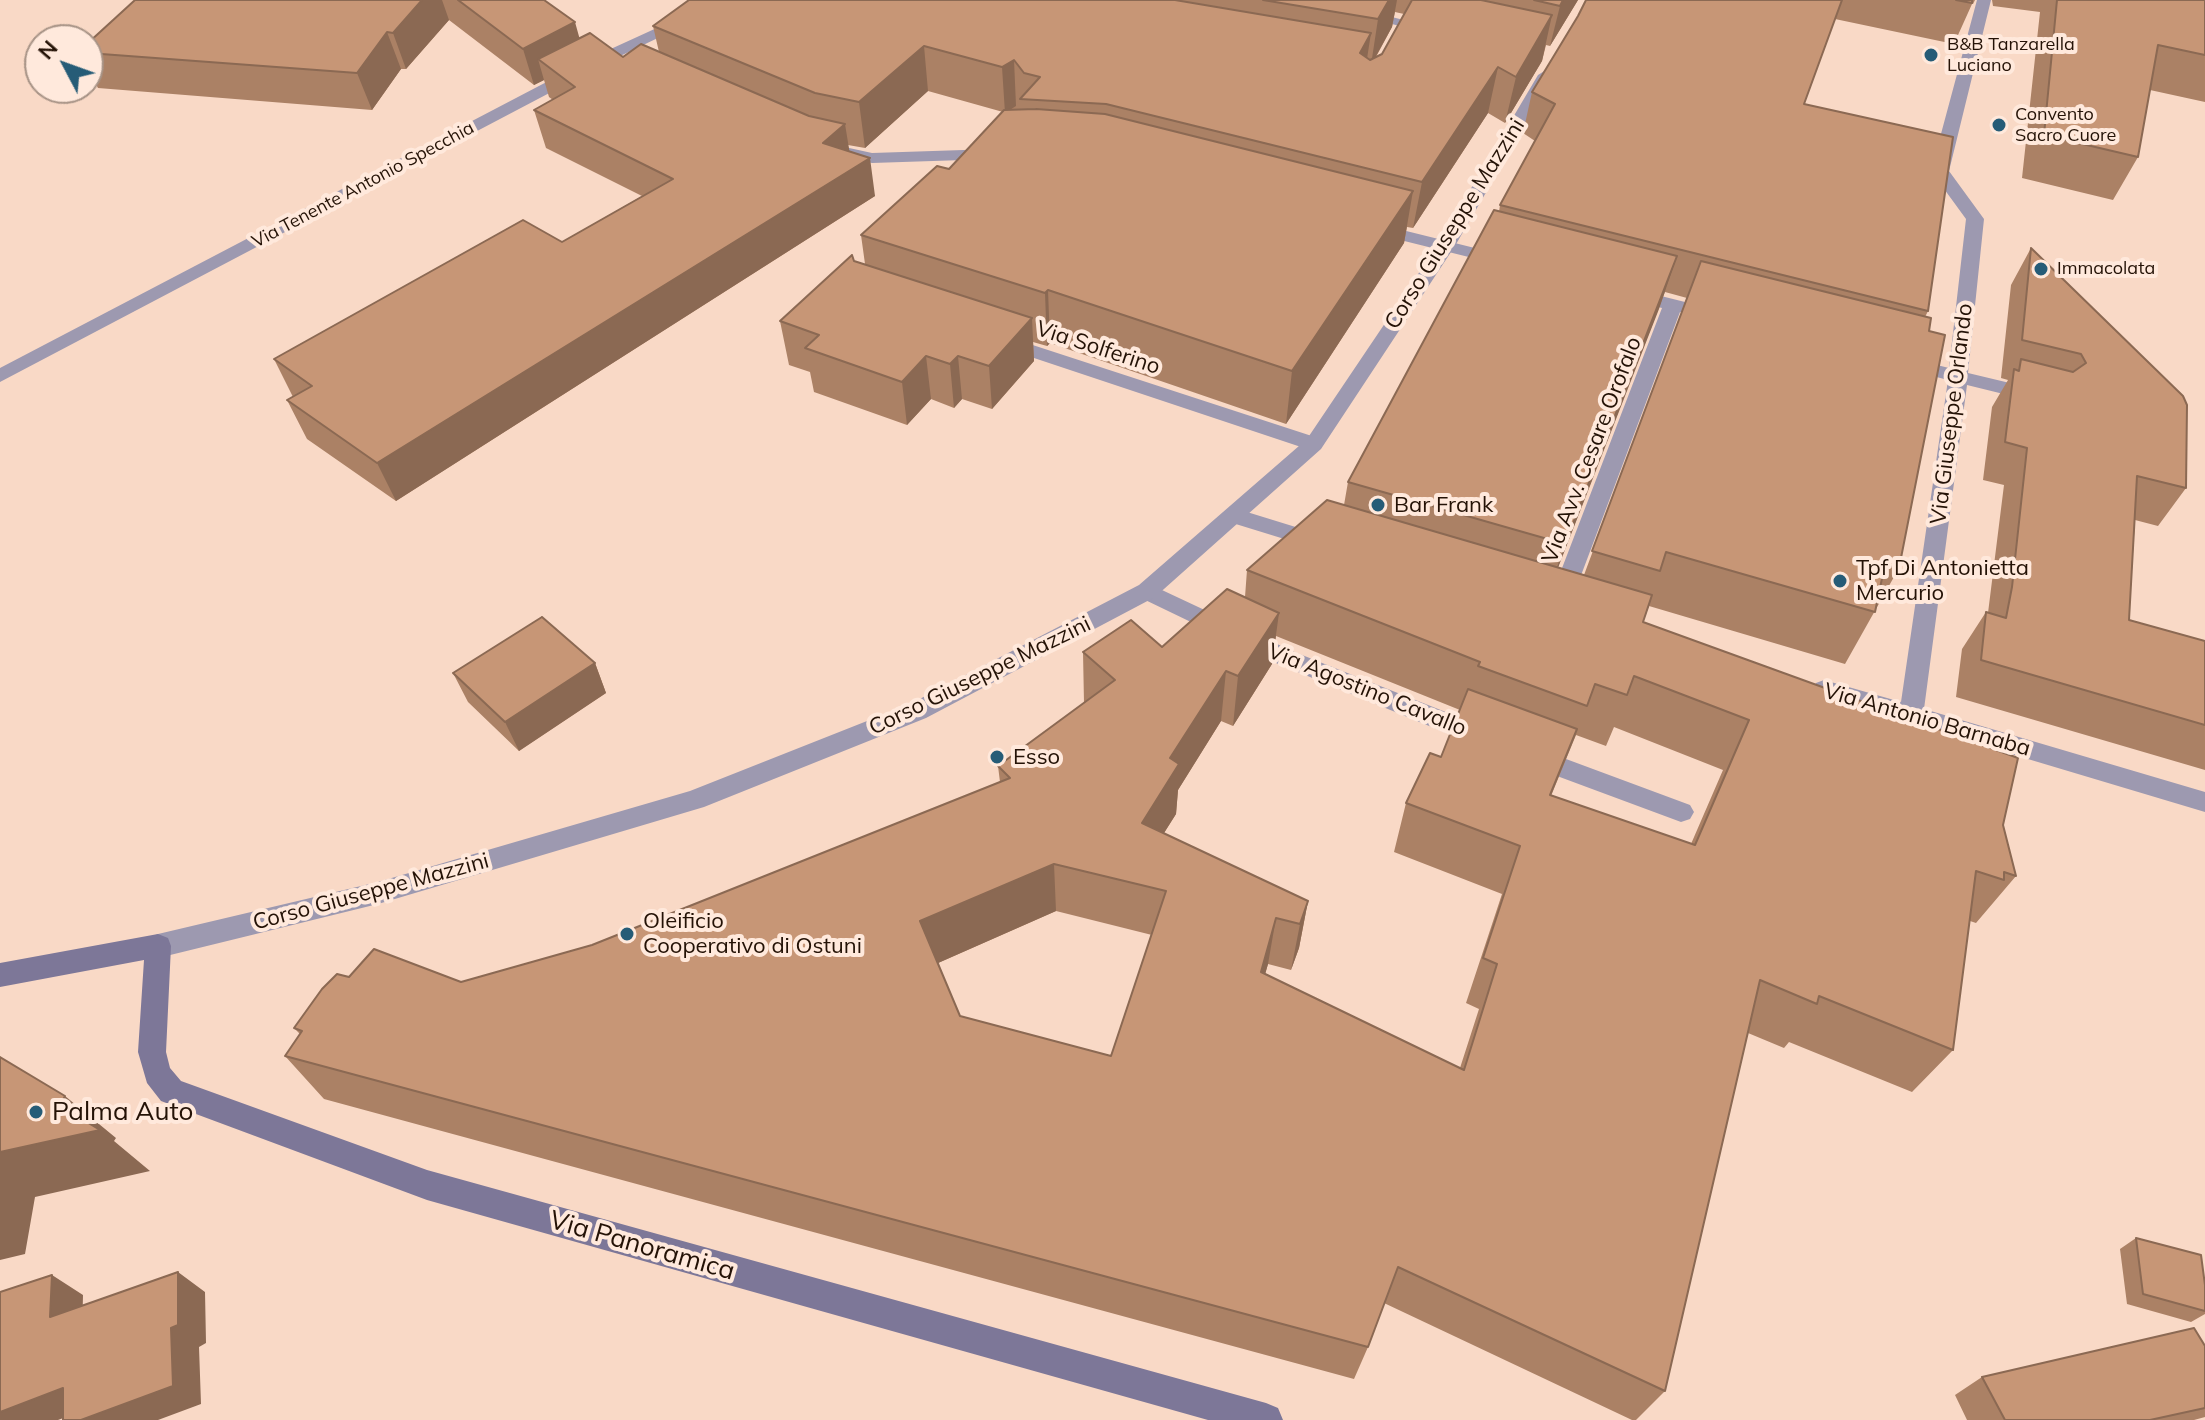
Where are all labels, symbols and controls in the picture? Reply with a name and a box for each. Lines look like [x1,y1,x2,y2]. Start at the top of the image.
north arrow [24,24,104,104]
text: N [31,34,63,65]
place label: B&B Tanzarella Luciano [1947,34,2075,76]
marker: B&B Tanzarella Luciano [1922,46,1940,64]
place label: Convento Sacro Cuore [2015,104,2116,146]
street label: Corso Giuseppe Mazzini [1379,114,1531,334]
marker: Convento Sacro Cuore [1990,116,2008,134]
street label: Via Tenente Antonio Specchia [248,117,478,253]
place label: Immacolata [2057,258,2155,280]
marker: Immacolata [2032,260,2050,278]
street label: Via Giuseppe Orlando [1925,302,1979,526]
street label: Via Solferino [1033,316,1163,380]
street label: Via Avv. Cesare Orofalo [1537,333,1647,567]
place label: Bar Frank [1394,492,1493,518]
marker: Bar Frank [1369,496,1387,514]
place label: Tpf Di Antonietta Mercurio [1856,555,2029,606]
marker: Tpf Di Antonietta Mercurio [1831,572,1849,590]
street label: Corso Giuseppe Mazzini [865,611,1095,741]
street label: Via Agostino Cavallo [1264,638,1470,742]
street label: Via Antonio Barnaba [1821,678,2033,762]
place label: Esso [1013,744,1060,770]
marker: Esso [988,748,1006,766]
street label: Corso Giuseppe Mazzini [250,848,492,936]
place label: Oleificio Cooperativo di Ostuni [643,908,862,960]
marker: Oleificio Cooperativo di Ostuni [618,925,636,943]
place label: Palma Auto [52,1096,193,1128]
marker: Palma Auto [27,1103,45,1121]
street label: Via Panoramica [546,1205,738,1287]

